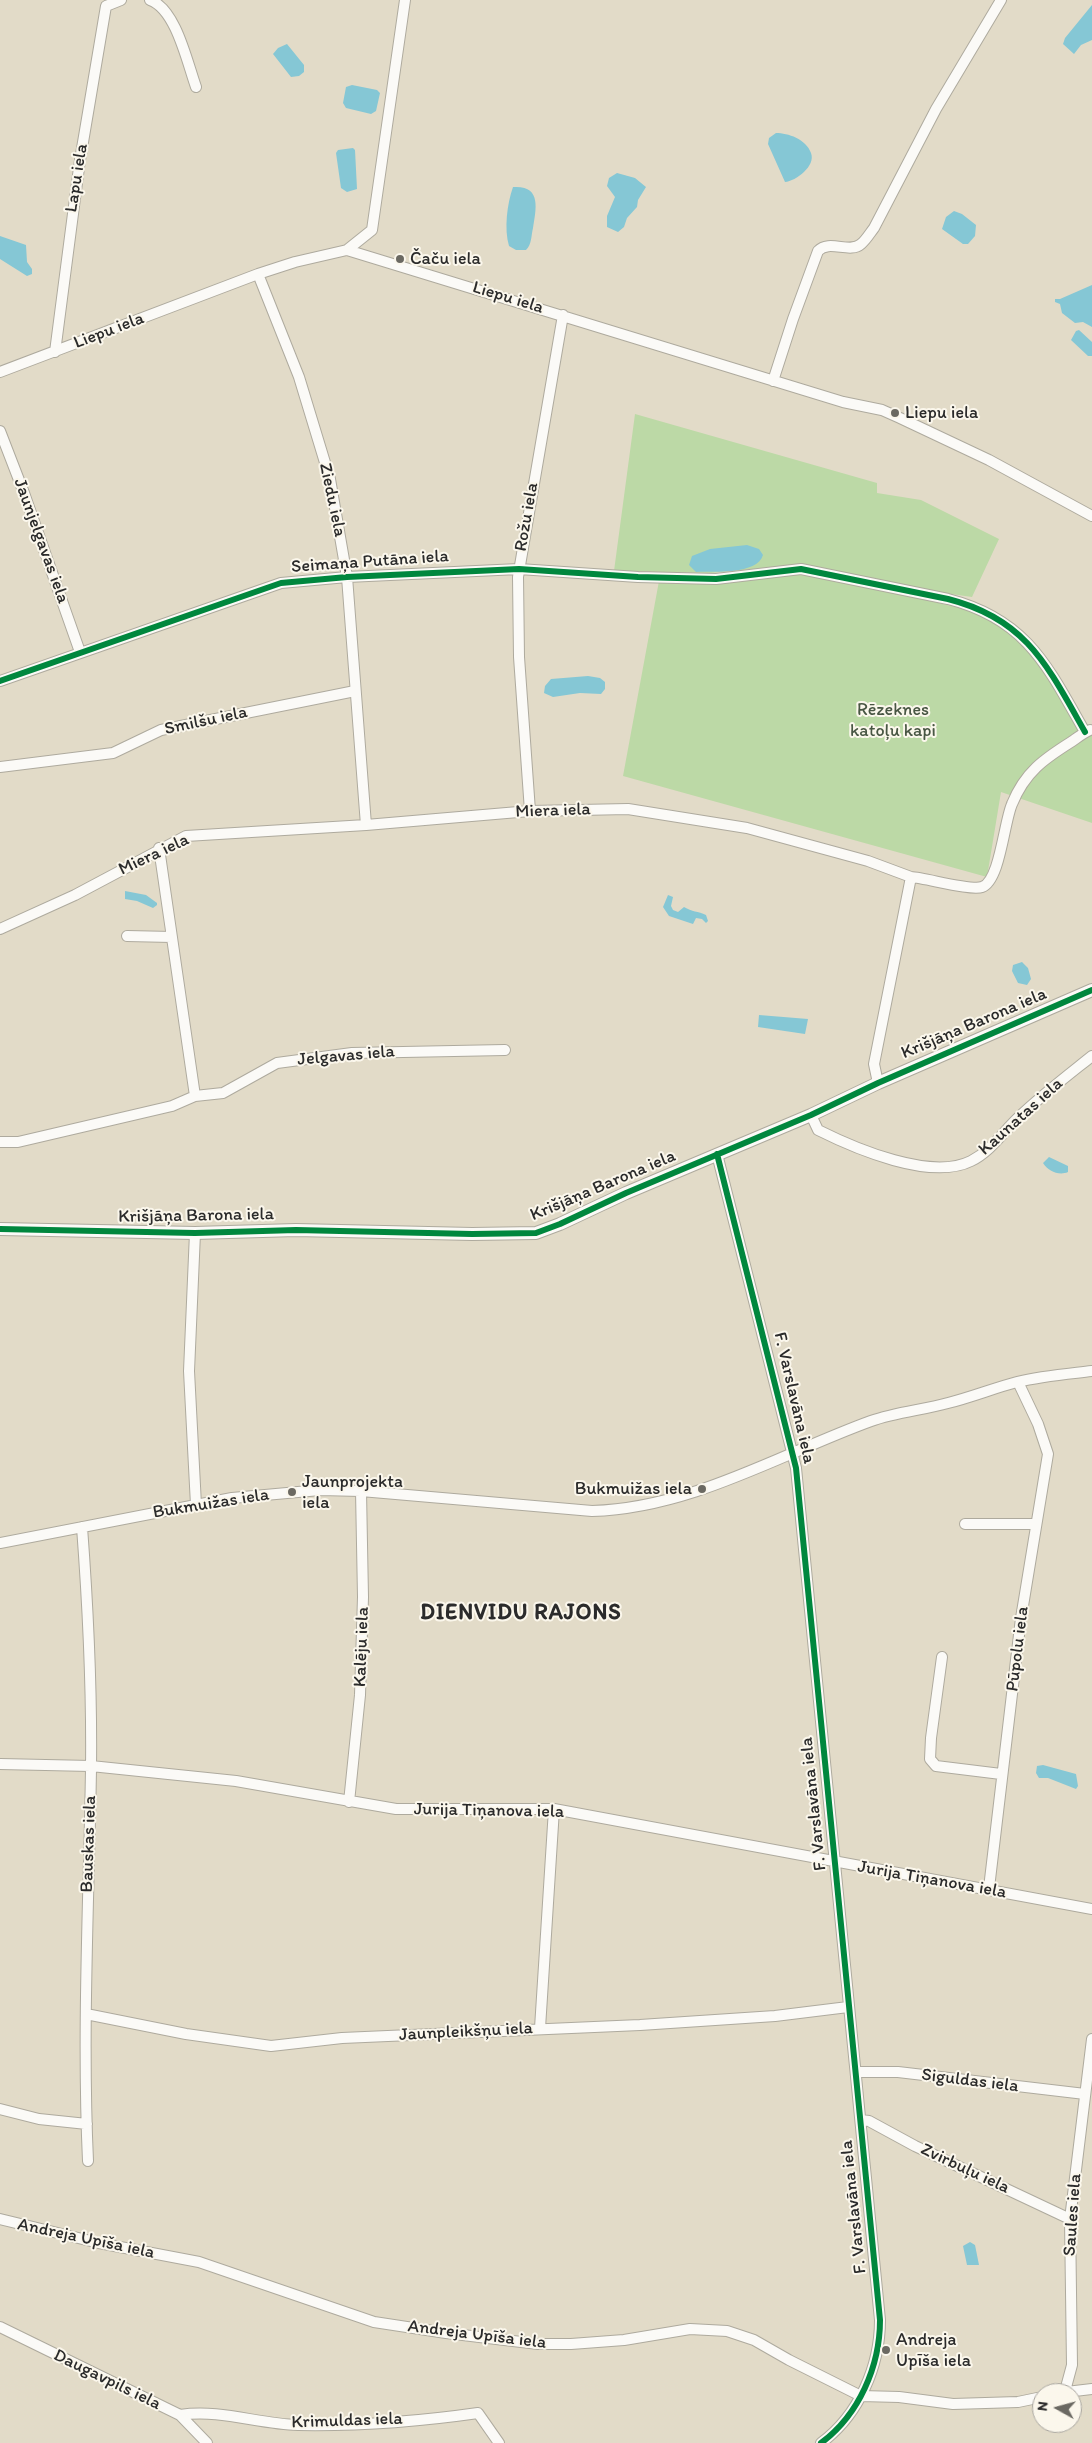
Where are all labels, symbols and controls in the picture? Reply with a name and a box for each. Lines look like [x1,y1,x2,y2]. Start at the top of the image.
street label: Lapu iela [61,142,93,214]
place label: Čaču iela [410,248,481,270]
marker: Čaču iela [394,253,406,265]
street label: Liepu iela [470,277,546,319]
street label: Liepu iela [71,308,147,354]
place label: Liepu iela [905,402,978,424]
marker: Liepu iela [889,407,901,419]
street label: Ziedu iela [314,461,350,539]
street label: Jaunjelgavas iela [8,476,74,606]
street label: Rožu iela [510,481,544,553]
street label: Seimaņa Putāna iela [291,546,449,578]
park label: Rēzeknes katoļu kapi [850,699,936,742]
street label: Smilšu iela [162,702,250,740]
street label: Miera iela [515,799,591,823]
street label: Miera iela [115,829,193,881]
street label: Krišjāņa Barona iela [898,984,1050,1064]
street label: Jelgavas iela [296,1041,396,1071]
street label: Kaunatas iela [974,1073,1068,1161]
street label: Krišjāņa Barona iela [527,1146,679,1226]
street label: Krišjāņa Barona iela [118,1204,274,1228]
street label: F. Varslavāna iela [768,1330,820,1466]
place label: Jaunprojekta iela [302,1471,403,1514]
place label: Bukmuižas iela [575,1478,692,1500]
marker: Bukmuižas iela [696,1483,708,1495]
street label: Bukmuižas iela [151,1484,271,1524]
marker: Jaunprojekta iela [286,1486,298,1498]
district label: DIENVIDU RAJONS [419,1600,623,1626]
street label: Pūpolu iela [1002,1605,1034,1693]
street label: Kalēju iela [350,1606,374,1688]
street label: F. Varslavāna iela [796,1736,832,1872]
street label: Bauskas iela [77,1795,101,1893]
street label: Jurija Tiņanova iela [414,1799,564,1823]
street label: Jurija Tiņanova iela [856,1856,1008,1904]
street label: Jaunpleikšņu iela [399,2018,533,2046]
street label: Siguldas iela [920,2064,1020,2098]
street label: F. Varslavāna iela [836,2139,872,2275]
street label: Zvirbuļu iela [917,2139,1013,2199]
street label: Saules iela [1059,2173,1087,2257]
street label: Andreja Upīša iela [16,2214,156,2264]
street label: Andreja Upīša iela [406,2316,548,2354]
place label: Andreja Upīša iela [896,2329,971,2372]
marker: Andreja Upīša iela [880,2344,892,2356]
street label: Daugavpils iela [50,2345,164,2415]
north arrow [1032,2383,1082,2433]
text: N [1034,2401,1052,2412]
street label: Krimuldas iela [291,2408,403,2434]

